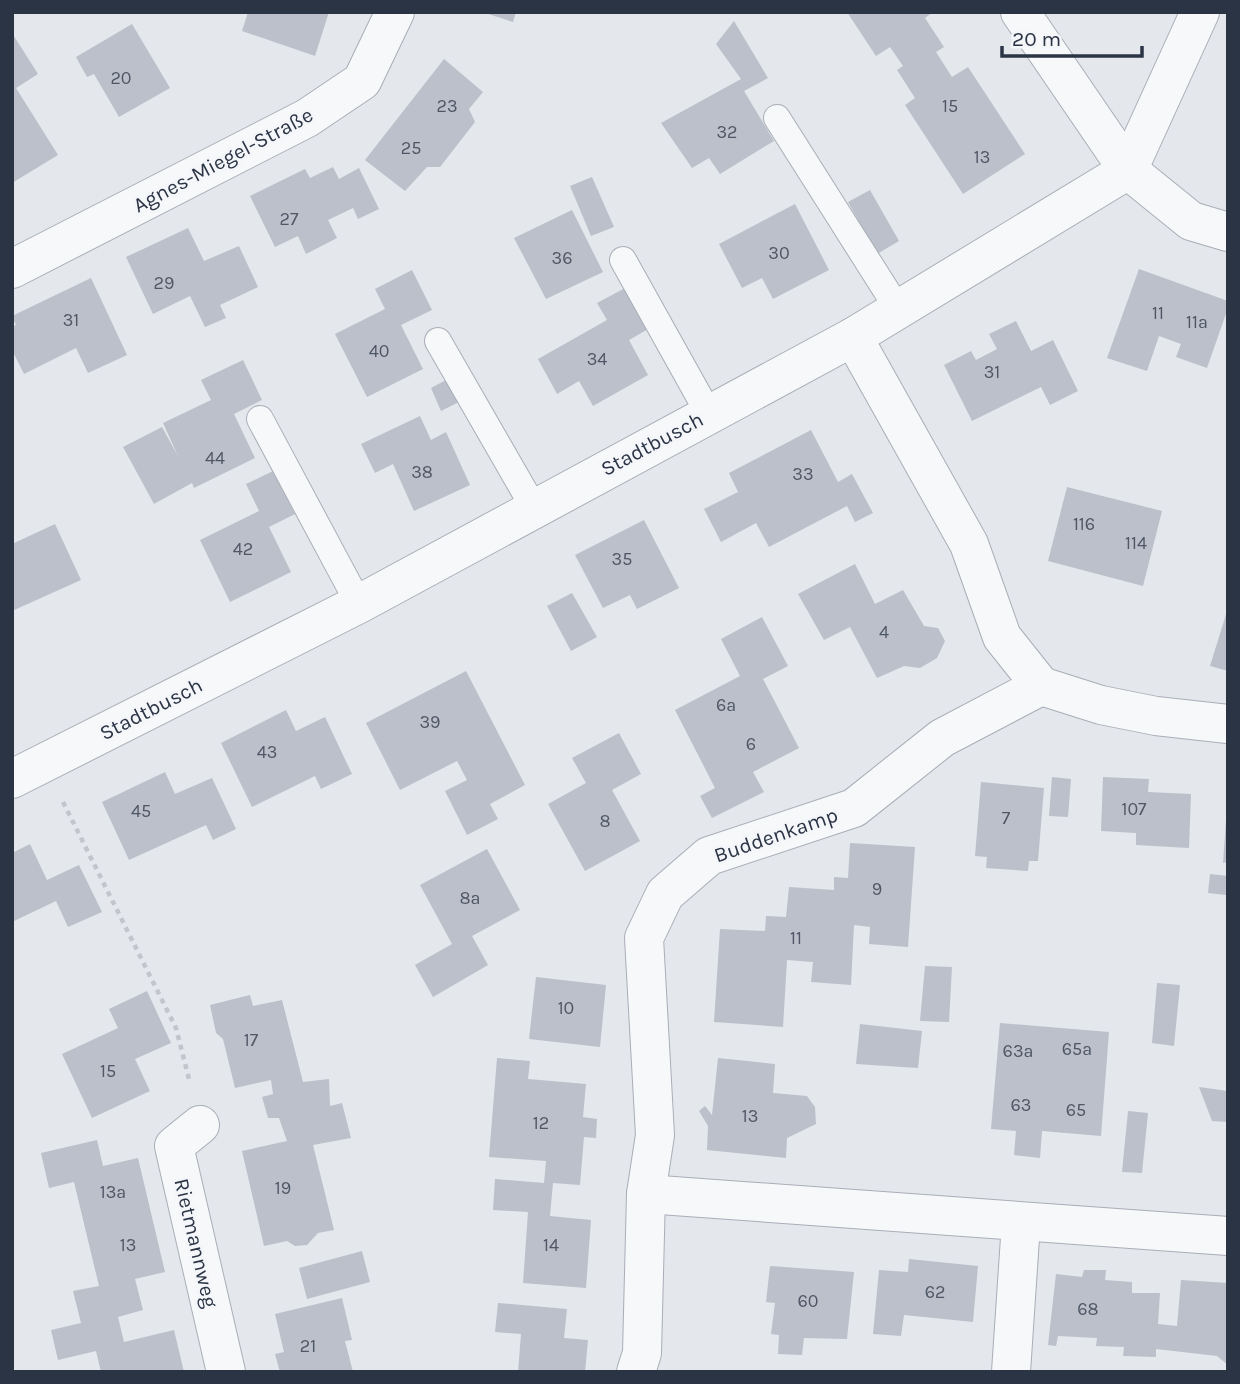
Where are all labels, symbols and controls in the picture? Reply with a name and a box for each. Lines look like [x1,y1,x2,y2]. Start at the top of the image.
scale bar [1002,14,1142,58]
text: 20 m [1012,27,1061,51]
house number: 20 [110,67,132,89]
house number: 23 [436,95,458,117]
house number: 15 [942,95,958,117]
street label: Agnes-Miegel-Straße [129,103,317,217]
house number: 32 [716,121,738,143]
house number: 25 [401,137,421,159]
house number: 13 [974,146,990,168]
house number: 27 [280,208,299,230]
house number: 30 [768,242,790,264]
house number: 36 [552,247,572,269]
house number: 29 [154,272,174,294]
house number: 11 [1152,302,1164,324]
house number: 31 [63,309,79,331]
house number: 11a [1186,311,1208,333]
house number: 40 [369,340,389,362]
house number: 34 [587,348,607,370]
house number: 31 [984,361,1000,383]
street label: Stadtbusch [597,407,707,481]
house number: 44 [205,447,225,469]
house number: 38 [411,461,433,483]
house number: 33 [792,463,814,485]
house number: 116 [1073,513,1095,535]
house number: 114 [1125,532,1147,554]
house number: 42 [233,538,253,560]
house number: 35 [612,548,632,570]
house number: 4 [879,621,889,643]
street label: Stadtbusch [96,673,206,745]
house number: 6a [716,694,736,716]
house number: 39 [419,711,441,733]
house number: 6 [746,733,756,755]
house number: 43 [257,741,277,763]
house number: 107 [1121,798,1147,820]
house number: 45 [131,800,151,822]
street label: Buddenkamp [711,803,841,867]
house number: 7 [1002,807,1011,829]
house number: 8 [599,810,611,832]
house number: 9 [872,878,882,900]
house number: 8a [460,887,480,909]
house number: 11 [790,927,802,949]
house number: 10 [558,997,574,1019]
house number: 17 [244,1029,259,1051]
house number: 65a [1062,1038,1092,1060]
house number: 63a [1003,1040,1033,1062]
house number: 15 [100,1060,116,1082]
house number: 63 [1011,1094,1031,1116]
house number: 65 [1066,1099,1086,1121]
house number: 13 [742,1105,758,1127]
house number: 12 [533,1112,549,1134]
street label: Rietmannweg [169,1176,223,1310]
house number: 19 [275,1177,291,1199]
house number: 13a [100,1181,126,1203]
house number: 13 [120,1234,136,1256]
house number: 14 [543,1234,559,1256]
house number: 62 [925,1281,945,1303]
house number: 60 [798,1290,819,1312]
house number: 68 [1077,1298,1099,1320]
house number: 21 [300,1335,316,1357]

